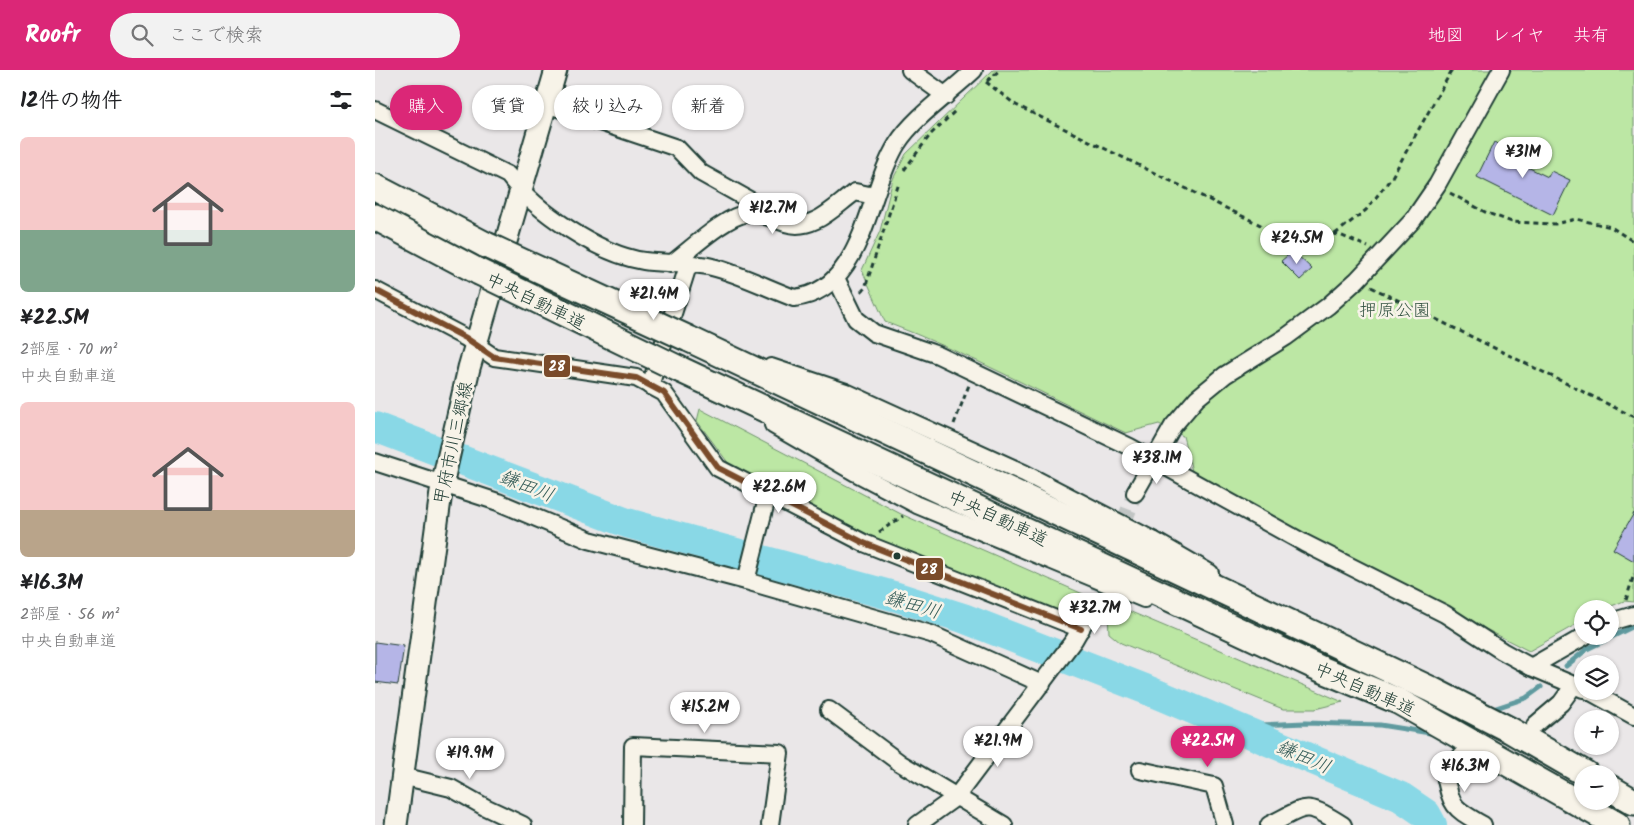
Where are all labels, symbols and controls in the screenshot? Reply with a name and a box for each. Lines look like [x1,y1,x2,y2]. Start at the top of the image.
search box [110,13,460,58]
text: Roofr [25,16,80,55]
icon: search [128,21,156,49]
text: ここで検索 [168,21,263,51]
text: 地図 [1428,22,1464,51]
text: レイヤ [1492,22,1545,51]
text: 共有 [1573,22,1609,51]
text: 12件の物件 [20,85,123,118]
chip: 購入 [390,85,462,130]
chip: 賃貸 [472,85,544,130]
chip: 絞り込み [554,85,662,130]
chip: 新着 [672,85,744,130]
icon: filters [327,86,355,114]
pin: ¥31M [1493,136,1553,179]
text: ¥31M [1505,140,1541,165]
icon: home [143,169,233,259]
pin: ¥12.7M [732,192,814,235]
text: ¥12.7M [749,196,797,221]
pin: ¥24.5M [1256,222,1338,265]
text: ¥24.5M [1271,226,1323,251]
street label: 中央自動車道 [480,266,590,339]
pin: ¥21.4M [613,278,695,321]
text: ¥21.4M [630,282,678,307]
park label: 押原公園 [1359,297,1431,326]
text: ¥22.5M [20,302,89,335]
text: 2部屋 · 70 m² [20,337,117,362]
line badge: 28 [543,354,571,378]
text: 28 [549,356,566,378]
text: 中央自動車道 [20,364,116,389]
street label: 甲府市川三郷線 [427,379,482,508]
icon: home [143,434,233,524]
pin: ¥38.1M [1116,442,1198,485]
text: ¥38.1M [1133,446,1181,471]
water label: 鎌田川 [494,463,558,511]
pin: ¥22.6M [738,472,820,514]
text: ¥22.6M [752,475,806,500]
street label: 中央自動車道 [942,483,1052,555]
unlabelled marker [892,551,902,561]
line badge: 28 [915,557,944,581]
text: 28 [921,559,938,581]
text: ¥16.3M [20,567,83,600]
water label: 鎌田川 [881,584,944,628]
pin: ¥32.7M [1054,592,1136,635]
text: ¥32.7M [1069,596,1121,621]
map controls [1574,600,1619,810]
button: locate [1574,600,1619,645]
text: 2部屋 · 56 m² [20,602,120,627]
text: 中央自動車道 [20,629,116,654]
street label: 中央自動車道 [1309,655,1420,726]
button: layers [1574,655,1619,700]
pin: ¥15.2M [664,692,746,734]
text: ¥15.2M [681,695,729,720]
button: + [1574,710,1619,755]
pin: ¥21.9M [957,726,1039,768]
pin: ¥22.5M [1167,726,1249,768]
text: ¥21.9M [974,729,1022,754]
text: ¥22.5M [1182,729,1234,754]
water label: 鎌田川 [1271,733,1335,783]
pin: ¥19.9M [429,738,511,780]
text: ¥19.9M [447,741,493,766]
pin: ¥16.3M [1424,750,1506,793]
text: ¥16.3M [1441,754,1489,779]
button: − [1574,765,1619,810]

